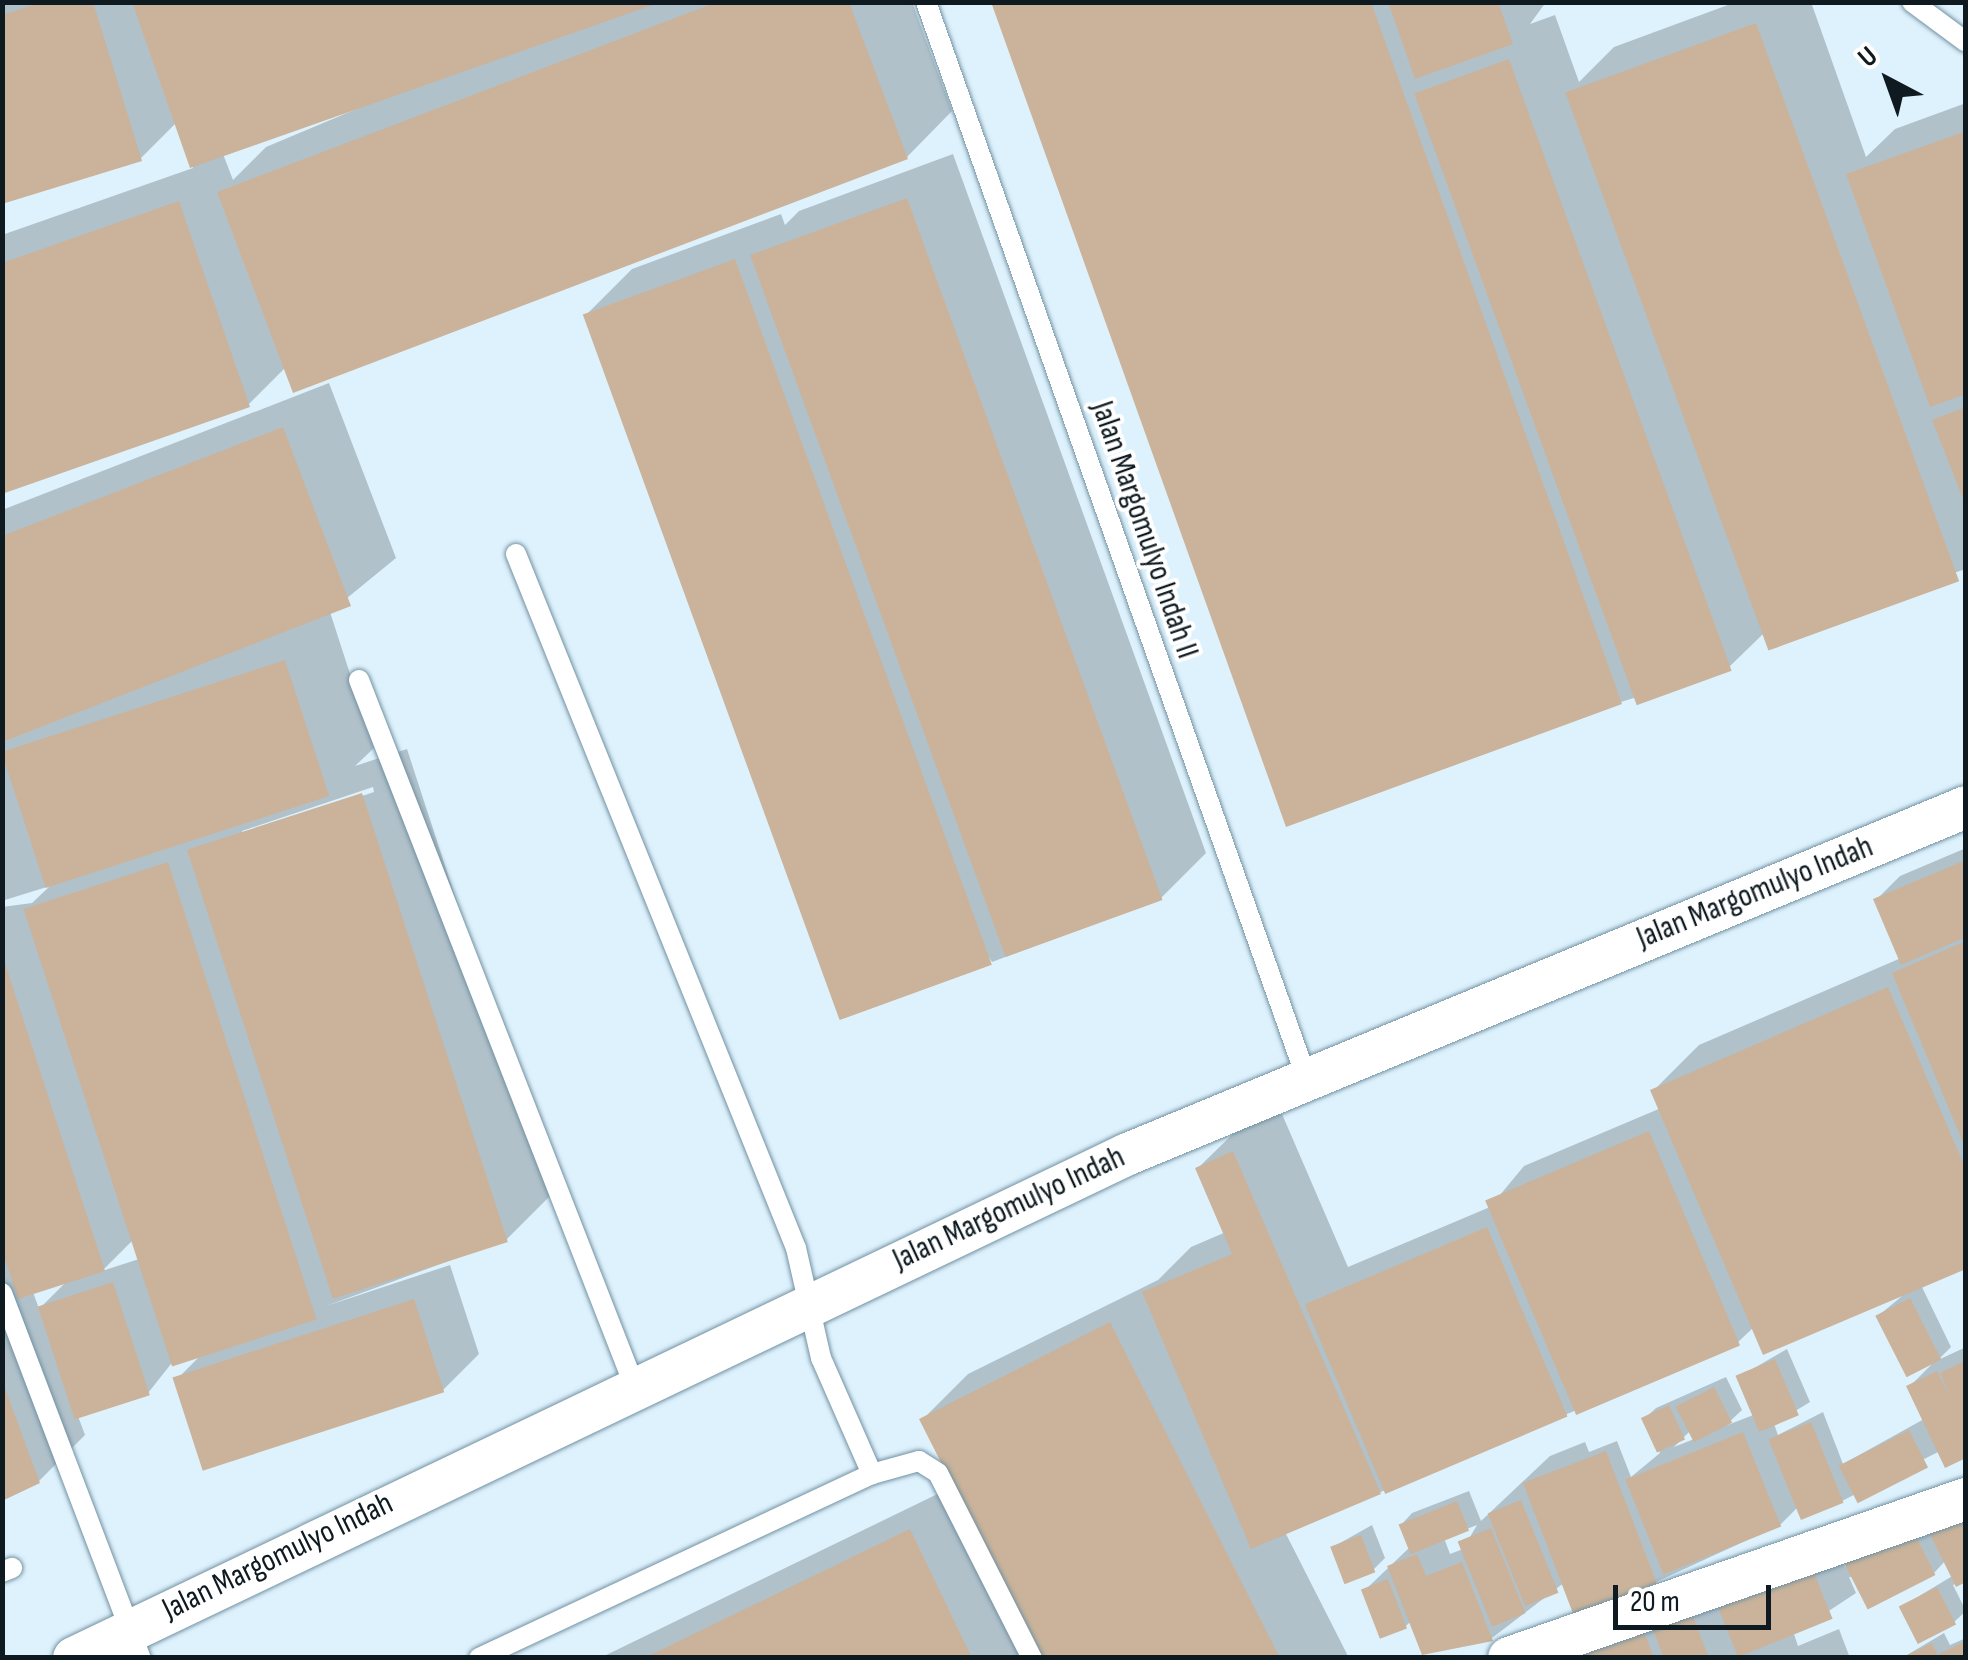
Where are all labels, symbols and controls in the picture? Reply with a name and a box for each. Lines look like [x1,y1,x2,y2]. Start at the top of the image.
north arrow [1838,30,1938,130]
text: U [1852,40,1884,74]
street label: Jalan Margomulyo Indah II [1082,396,1206,664]
street label: Jalan Margomulyo Indah [1631,828,1879,958]
street label: Jalan Margomulyo Indah [887,1138,1131,1280]
street label: Jalan Margomulyo Indah [157,1485,399,1629]
scale bar [1618,1565,1776,1627]
text: 20 m [1630,1584,1680,1620]

